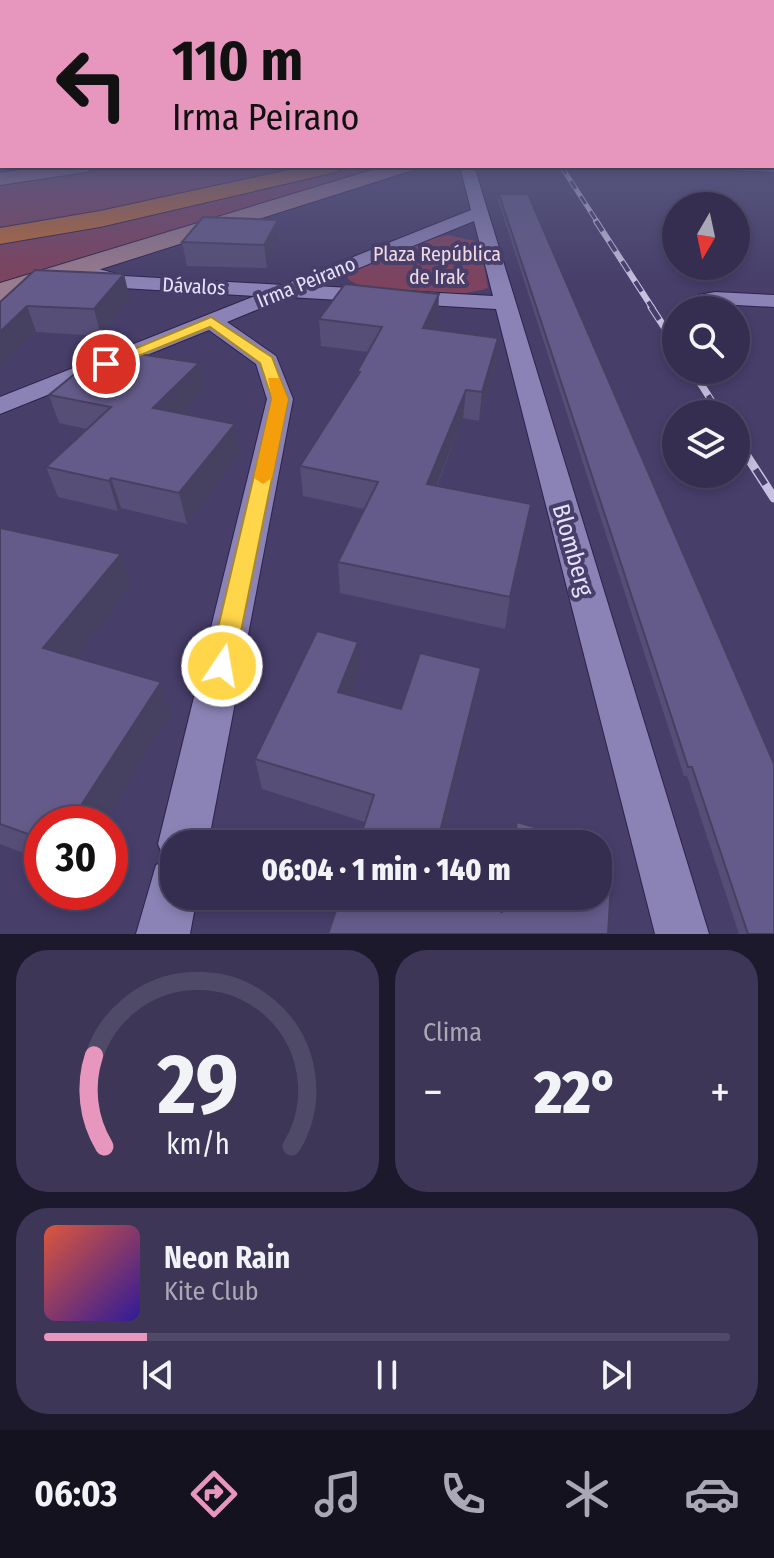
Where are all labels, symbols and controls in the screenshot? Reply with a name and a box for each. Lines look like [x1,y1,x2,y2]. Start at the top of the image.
text: 110 m [172,28,303,95]
icon: left [40,32,144,136]
text: Irma Peirano [172,96,359,140]
north arrow [662,192,750,280]
map controls [662,192,750,488]
park label: Plaza República de Irak [373,242,501,289]
street label: Irma Peirano [253,251,359,313]
street label: Dávalos [162,272,226,300]
button: search [662,296,750,384]
pin [72,330,140,398]
icon: arrive [84,342,128,386]
button: layers [662,400,750,488]
street label: Blomberg [547,501,600,600]
position arrow [180,624,264,708]
speed limit sign: 30 [24,806,128,910]
text: 06:04 · 1 min · 140 m [261,852,511,888]
text: Clima [423,1017,482,1048]
text: 29 [156,1035,238,1135]
text: 22° [534,1057,619,1129]
text: − [423,1066,443,1119]
text: + [710,1066,730,1119]
text: km/h [166,1127,229,1162]
text: Neon Rain [164,1240,290,1276]
text: Kite Club [164,1276,259,1307]
icon: previous [136,1353,180,1397]
icon: pause [365,1353,409,1397]
icon: next [594,1353,638,1397]
icon: directions [186,1466,242,1522]
icon: music [310,1466,366,1522]
icon: phone [435,1466,491,1522]
icon: climate [559,1466,615,1522]
icon: car [684,1466,740,1522]
text: 06:03 [34,1472,117,1516]

